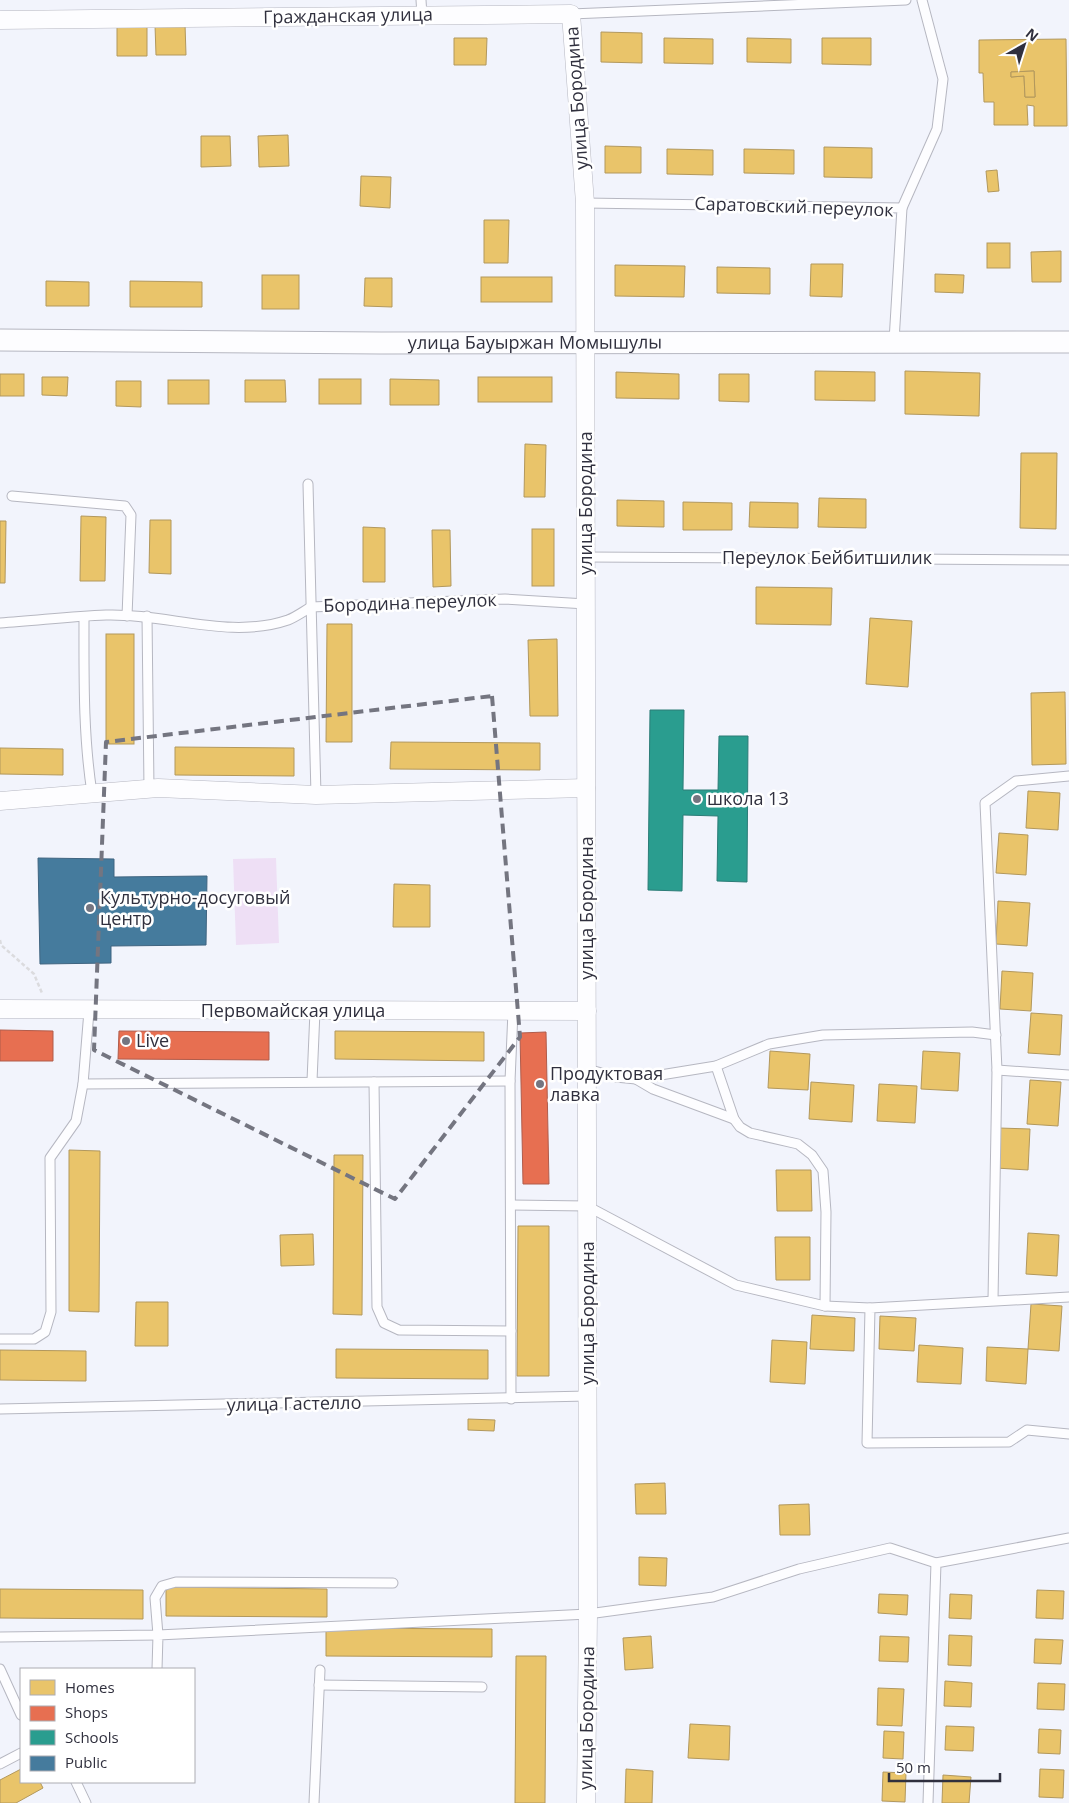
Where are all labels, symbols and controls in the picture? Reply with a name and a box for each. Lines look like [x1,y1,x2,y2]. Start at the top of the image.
street label: Гражданская улица [263,2,433,28]
north arrow [999,20,1049,70]
text: N [1022,24,1043,45]
street label: улица Бородина [559,26,593,171]
street label: Саратовский переулок [694,191,895,221]
street label: улица Бауыржан Момышулы [408,330,662,354]
street label: улица Бородина [573,431,597,575]
street label: Переулок Бейбитшилик [722,545,933,569]
street label: Бородина переулок [323,587,498,617]
place label: школа 13 [707,786,789,810]
marker: школа 13 [691,793,703,805]
street label: улица Бородина [574,836,598,980]
place label: Культурно-досуговый центр [100,885,290,930]
marker: Культурно-досуговый центр [84,902,96,914]
street label: Первомайская улица [201,998,385,1022]
place label: Live [136,1028,169,1052]
marker: Live [120,1035,132,1047]
place label: Продуктовая лавка [550,1061,663,1106]
marker: Продуктовая лавка [534,1078,546,1090]
street label: улица Бородина [575,1241,599,1385]
street label: улица Гастелло [226,1390,362,1416]
street label: улица Бородина [573,1646,599,1790]
legend [20,1668,195,1783]
text: Homes [65,1677,115,1697]
text: Shops [65,1702,108,1722]
text: Schools [65,1727,119,1747]
scale bar [889,1750,1000,1782]
text: Public [65,1752,107,1772]
text: 50 m [896,1757,931,1777]

